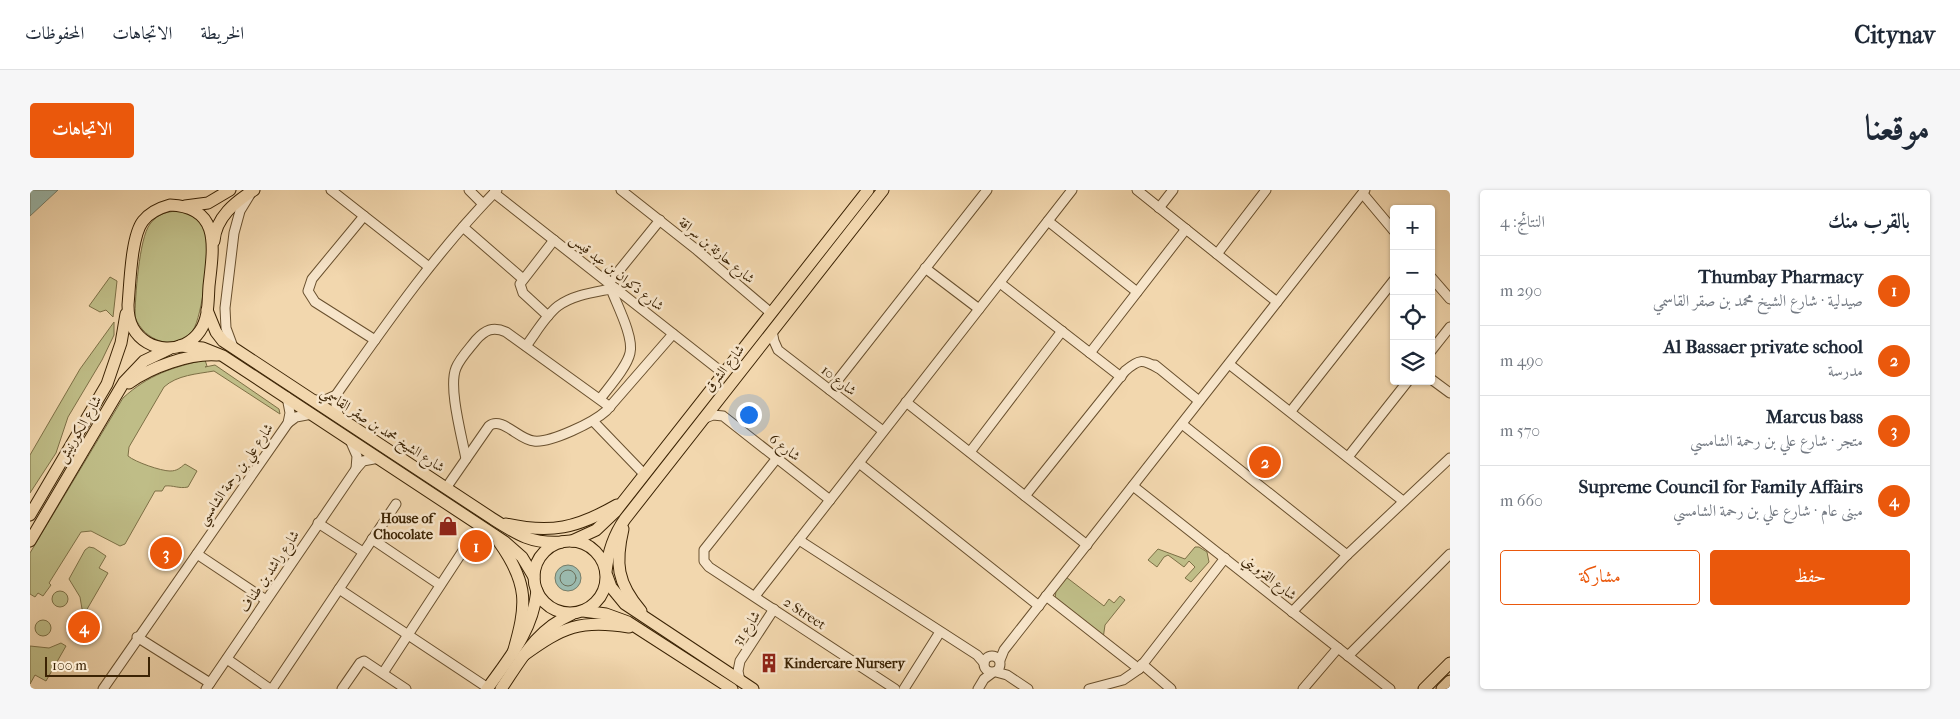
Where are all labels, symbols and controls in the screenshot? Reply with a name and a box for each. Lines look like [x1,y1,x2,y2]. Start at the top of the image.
text: Citynav [1854,21,1935,49]
text: المحفوظات [25,23,84,44]
text: الاتجاهات [112,23,172,44]
text: الخريطة [200,23,244,44]
button: الاتجاهات [30,103,134,158]
text: موقعنا [1865,107,1930,148]
map controls [1390,205,1435,385]
button: + [1390,205,1435,250]
text: بالقرب منك [1828,209,1910,233]
text: النتائج: 4 [1500,212,1545,231]
street label: شارع حارثة بن سراقة [673,214,758,289]
street label: شارع ذكوان بن عبد قيس [564,230,667,317]
button: − [1390,250,1435,295]
text: Thumbay Pharmacy [1698,266,1863,288]
text: 290 m [1500,281,1542,300]
text: 1 [1891,281,1897,300]
text: صيدلية · شارع الشيخ محمد بن صقر القاسمي [1653,291,1863,310]
button: locate [1390,295,1435,340]
text: Al Bassaer private school [1664,336,1863,358]
button: layers [1390,340,1435,385]
street label: شارع الشرق [701,341,751,397]
text: 490 m [1500,351,1543,370]
text: 2 [1890,351,1898,370]
street label: شارع 10 [816,361,860,402]
text: مدرسة [1828,361,1863,380]
street label: شارع الشيخ محمد بن صقر القاسمي [315,383,448,479]
street label: شارع الكورنيش [53,393,108,467]
your location [736,402,762,428]
text: Marcus bass [1766,406,1863,428]
street label: شارع علي بن رحمة الشامسي [194,420,281,531]
text: 570 m [1500,421,1540,440]
text: 3 [1891,421,1897,440]
street label: شارع 6 [764,430,804,467]
text: متجر · شارع علي بن رحمة الشامسي [1690,431,1863,450]
pin: 2 [1249,443,1281,481]
text: Supreme Council for Family Affairs [1579,476,1863,498]
text: 660 m [1500,491,1543,510]
text: 4 [1889,491,1899,510]
text: مبنى عام · شارع علي بن رحمة الشامسي [1673,501,1863,520]
place label: House of Chocolate [373,510,436,543]
shop icon: House of Chocolate [437,515,459,537]
street label: شارع راشد بن طناف [236,527,306,617]
pin: 1 [460,527,492,565]
pin: 3 [150,534,182,572]
button: مشاركة [1500,550,1700,605]
button: حفظ [1710,550,1910,605]
street label: شارع القزويني [1237,551,1300,607]
street label: 2 Street [780,593,829,633]
pin: 4 [68,608,100,646]
street label: شارع 31 [729,608,767,650]
building icon: Kindercare Nursery [758,652,780,674]
scale bar [45,654,150,677]
place label: Kindercare Nursery [784,655,907,672]
text: 100 m [52,657,87,674]

